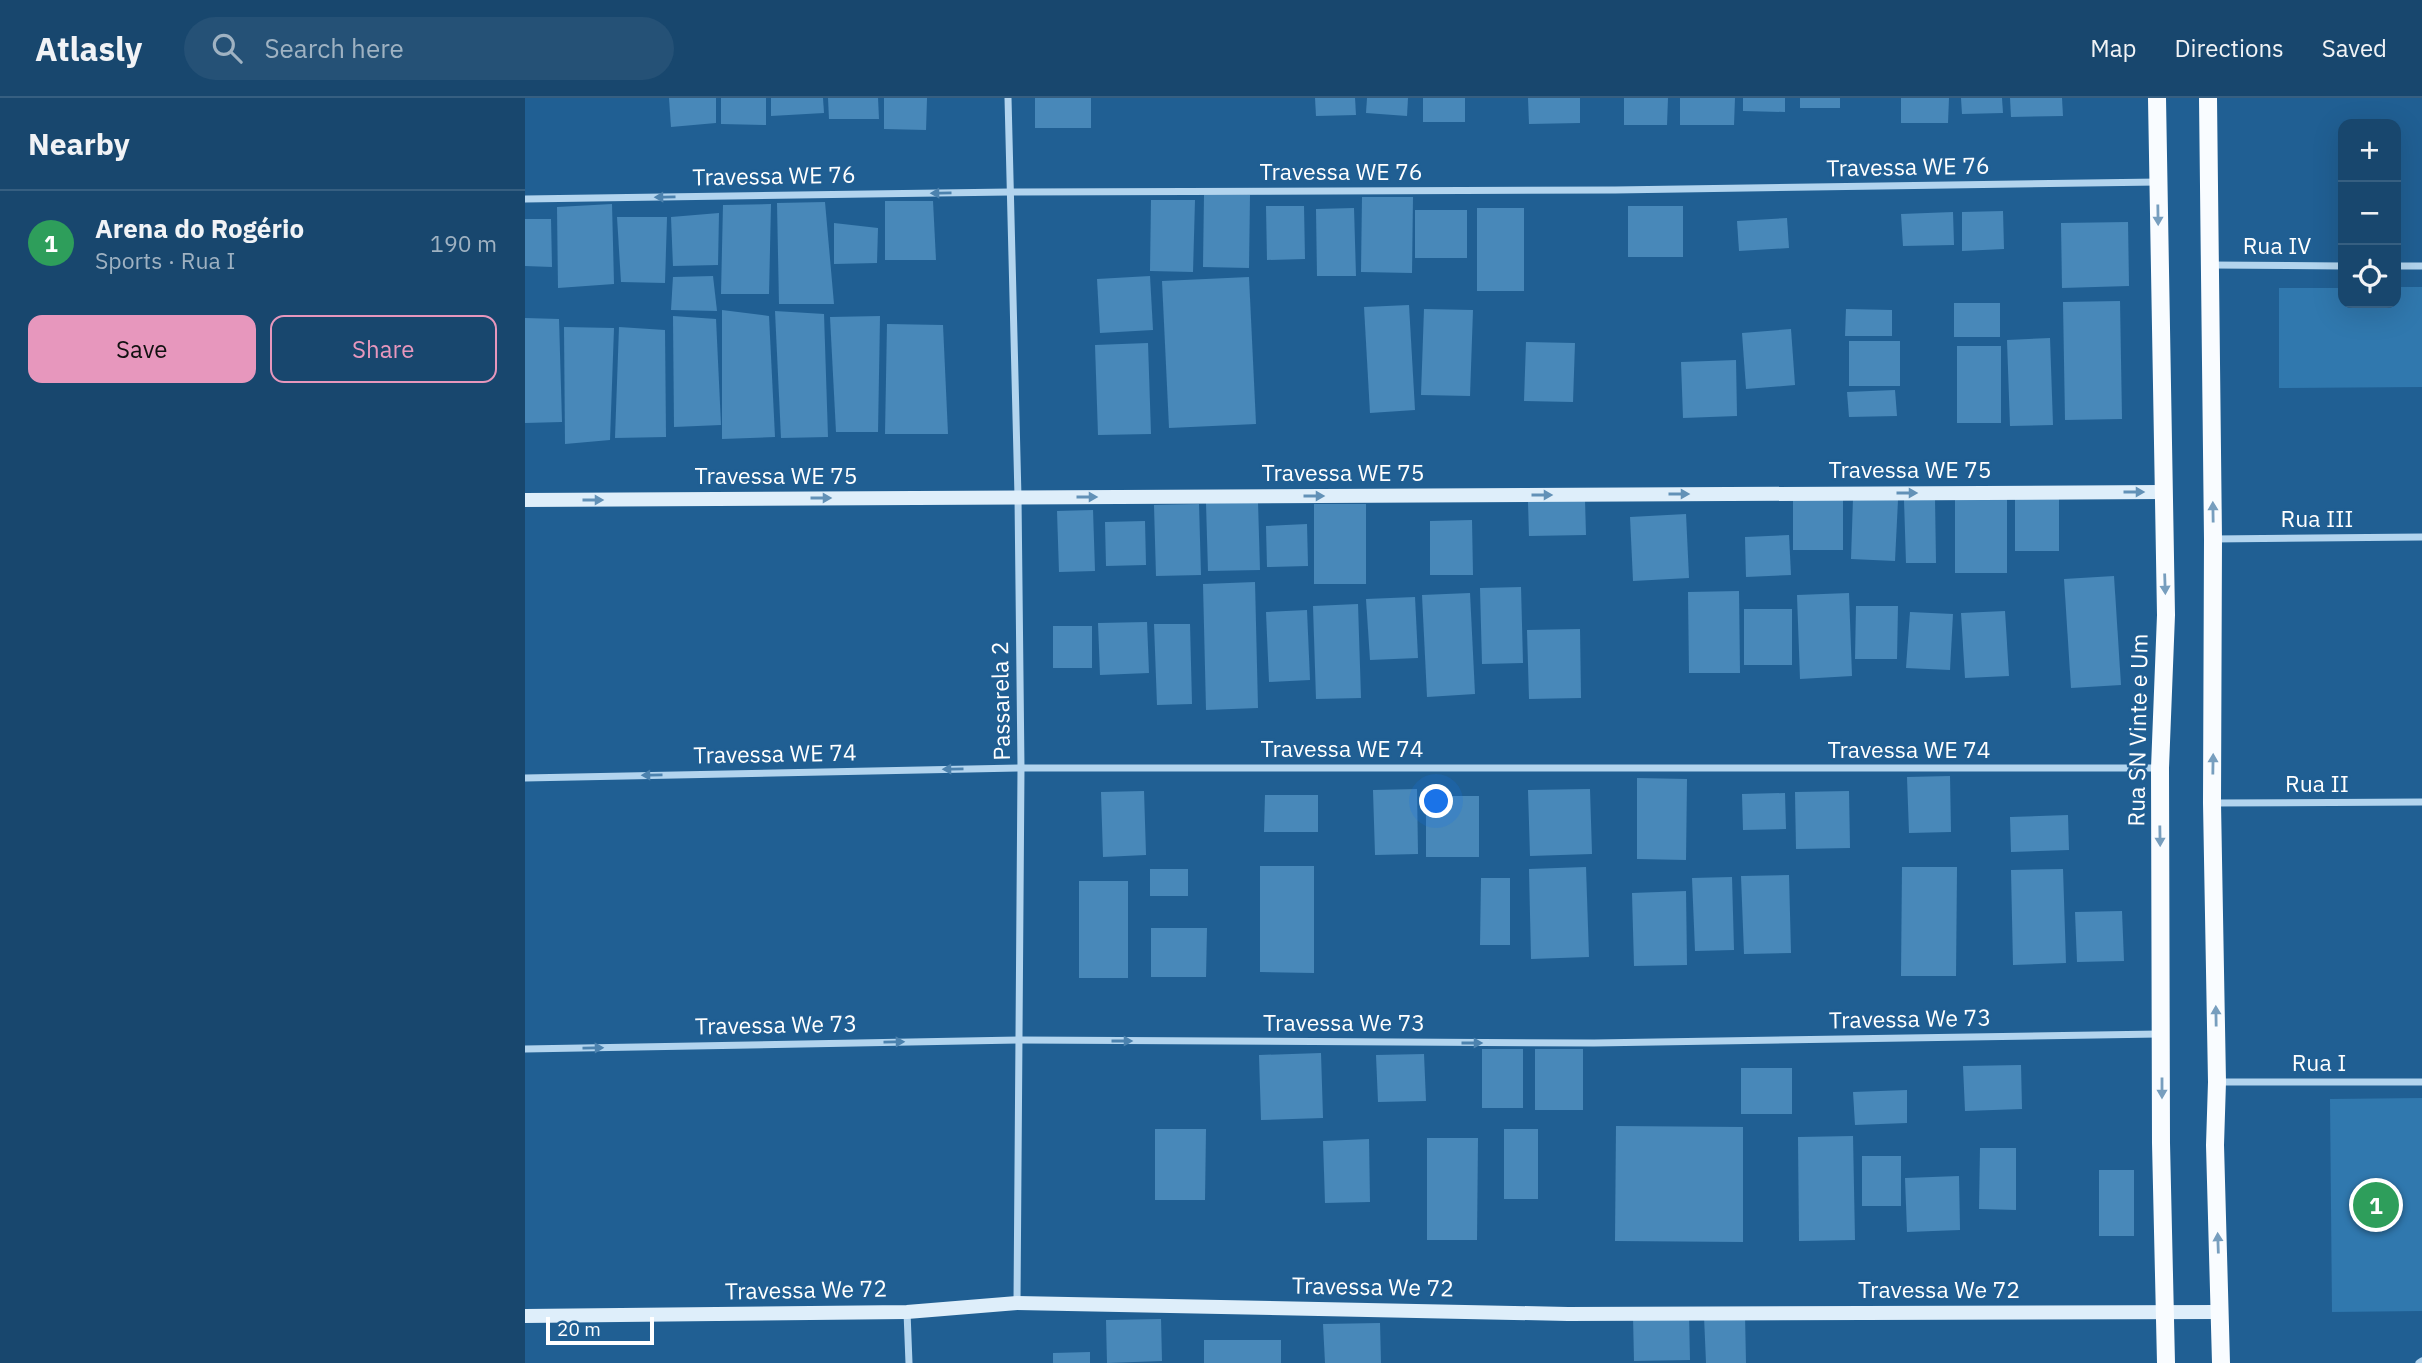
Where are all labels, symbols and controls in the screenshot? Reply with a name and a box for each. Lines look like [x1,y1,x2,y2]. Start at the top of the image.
search box [184,17,674,80]
text: Atlasly [35,27,142,70]
icon: search [208,29,246,67]
text: Search here [264,31,404,65]
text: Map [2090,32,2136,64]
text: Directions [2174,32,2284,64]
text: Saved [2322,32,2387,64]
map controls [2338,119,2401,308]
button: + [2338,119,2401,182]
text: Nearby [28,124,130,163]
street label: Travessa WE 76 [1826,150,1990,182]
street label: Travessa WE 76 [1259,156,1423,186]
street label: Travessa WE 76 [692,159,856,191]
button: − [2338,182,2401,245]
one-way arrow [930,187,952,199]
one-way arrow [653,191,675,203]
one-way arrow [2152,204,2164,226]
text: Arena do Rogério [95,211,304,245]
text: 1 [44,228,58,258]
text: 190 m [430,228,497,258]
street label: Rua IV [2243,230,2311,260]
text: Sports · Rua I [95,245,235,275]
button: locate [2338,245,2401,308]
button: Save [28,315,256,383]
button: Share [270,315,497,383]
street label: Travessa WE 75 [1828,454,1992,484]
street label: Travessa WE 75 [1261,457,1425,487]
street label: Travessa WE 75 [694,460,858,490]
one-way arrow [2123,486,2145,498]
one-way arrow [1896,487,1918,499]
one-way arrow [1668,488,1690,500]
one-way arrow [1531,489,1553,501]
one-way arrow [1303,490,1325,502]
one-way arrow [1076,491,1098,503]
one-way arrow [810,493,832,504]
one-way arrow [582,494,604,506]
one-way arrow [2207,501,2219,523]
street label: Rua III [2280,503,2354,533]
one-way arrow [2159,573,2170,595]
street label: Rua SN Vinte e Um [2120,633,2154,827]
street label: Passarela 2 [984,641,1016,761]
street label: Travessa WE 74 [1260,733,1424,763]
street label: Travessa WE 74 [1827,734,1991,764]
street label: Travessa WE 74 [693,737,857,769]
one-way arrow [2207,753,2219,775]
one-way arrow [942,763,964,775]
street label: Rua II [2285,768,2349,798]
one-way arrow [641,770,663,781]
your location [1419,784,1453,818]
one-way arrow [2154,825,2166,847]
street label: Travessa We 73 [1829,1002,1991,1034]
one-way arrow [2210,1005,2221,1027]
street label: Travessa We 73 [1263,1007,1425,1037]
street label: Travessa We 73 [695,1008,857,1040]
one-way arrow [1111,1035,1133,1047]
one-way arrow [883,1037,905,1048]
one-way arrow [1461,1037,1483,1048]
one-way arrow [582,1042,604,1053]
street label: Rua I [2292,1047,2346,1077]
one-way arrow [2156,1077,2168,1099]
pin: 1 [2353,1179,2399,1231]
one-way arrow [2212,1232,2224,1254]
street label: Travessa We 72 [1292,1270,1454,1302]
street label: Travessa We 72 [725,1273,887,1305]
street label: Travessa We 72 [1858,1274,2020,1304]
scale bar [546,1314,655,1346]
text: 20 m [557,1317,601,1341]

